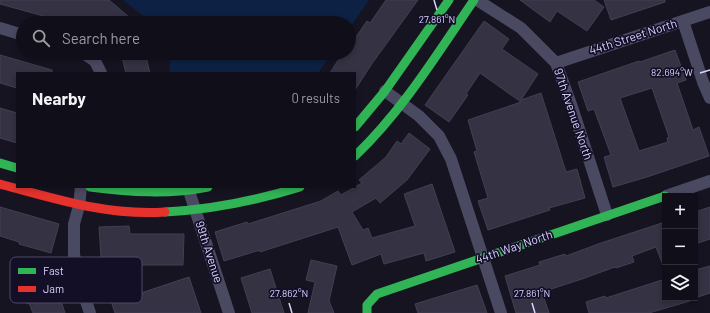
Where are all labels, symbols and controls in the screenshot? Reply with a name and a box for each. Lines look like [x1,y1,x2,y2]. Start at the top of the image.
text: 27.861°N [419,13,455,25]
street label: 44th Street North [587,15,678,57]
search box [16,16,356,60]
icon: search [30,27,52,49]
text: Search here [62,29,140,47]
street label: 97th Avenue North [552,66,596,161]
text: 82.694°W [651,66,693,78]
text: Nearby [32,88,86,108]
text: 0 results [291,90,340,106]
map controls [662,193,698,301]
button: + [662,193,698,229]
street label: 99th Avenue [193,219,226,284]
street label: 44th Way North [473,226,554,266]
button: − [662,229,698,265]
legend [10,257,142,303]
text: Fast [43,264,64,277]
button: layers [662,265,698,301]
text: Jam [43,282,64,295]
text: 27.862°N [270,287,308,299]
text: 27.861°N [514,287,550,299]

